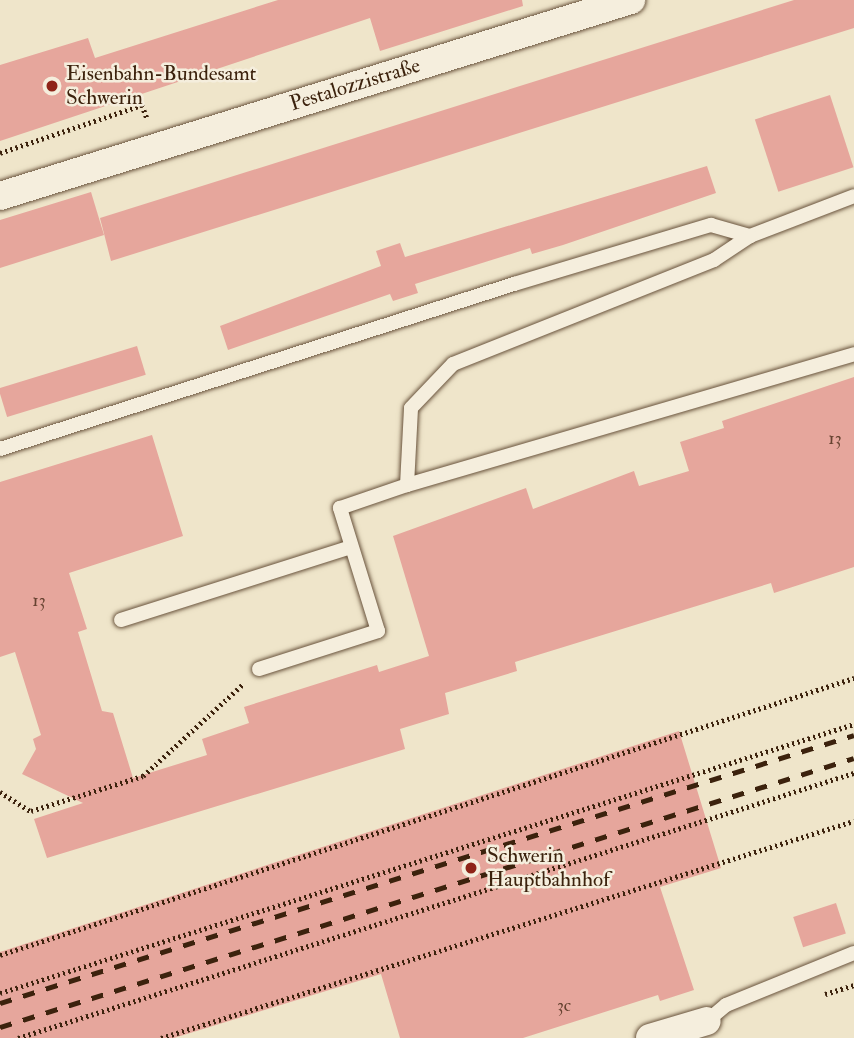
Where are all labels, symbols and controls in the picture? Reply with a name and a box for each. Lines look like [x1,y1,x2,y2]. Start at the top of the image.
street label: Pestalozzistraße [287,53,423,117]
place label: Eisenbahn-Bundesamt Schwerin [66,61,256,111]
marker: Eisenbahn-Bundesamt Schwerin [44,78,60,94]
house number: 13 [828,428,842,450]
house number: 13 [32,590,46,612]
place label: Schwerin Hauptbahnhof [487,843,610,893]
marker: Schwerin Hauptbahnhof [461,858,481,878]
house number: 3c [557,995,571,1017]

